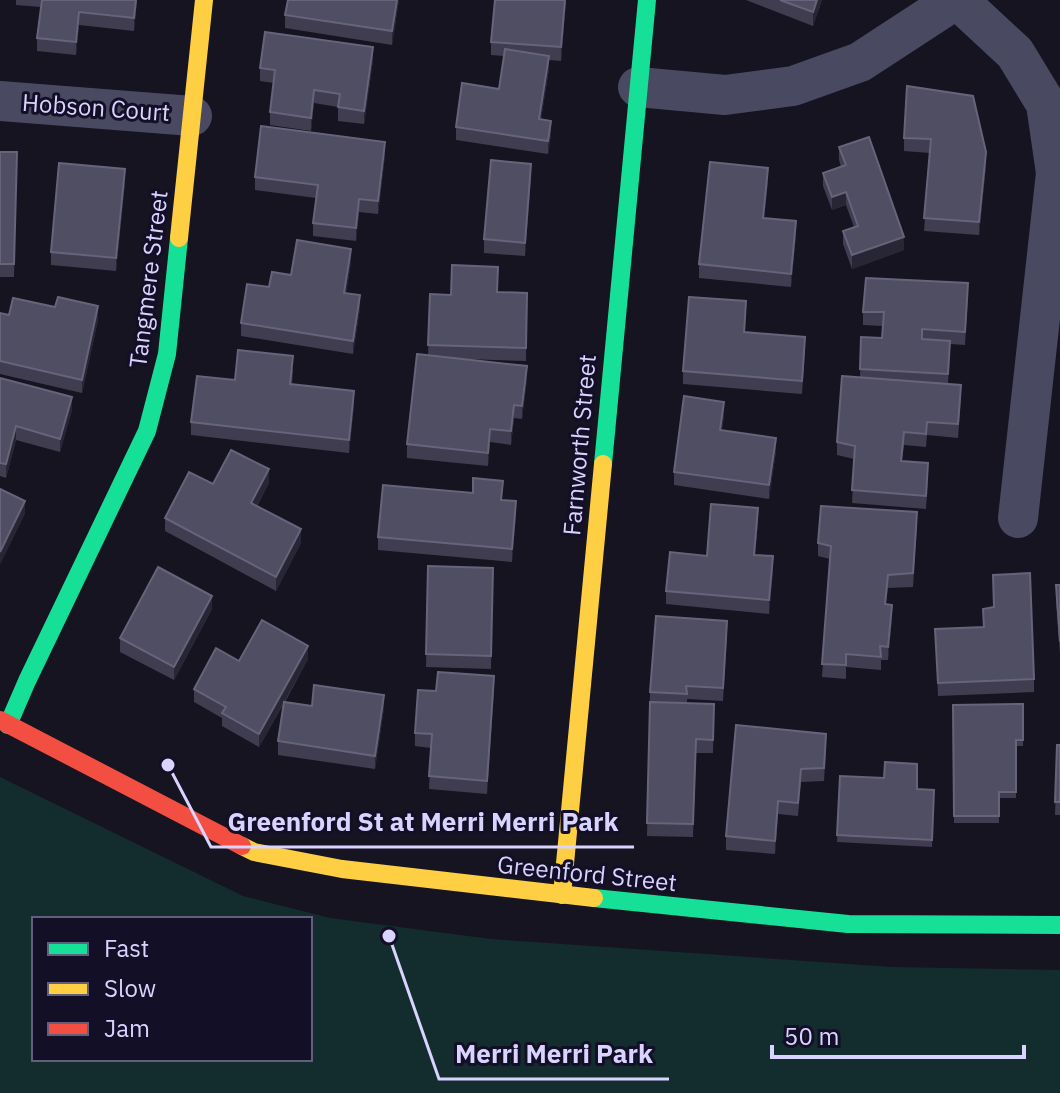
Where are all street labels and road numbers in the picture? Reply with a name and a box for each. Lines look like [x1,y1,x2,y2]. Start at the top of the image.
street label: Hobson Court [21,86,171,128]
street label: Tangmere Street [121,188,175,369]
street label: Farnworth Street [555,353,603,537]
street label: Greenford Street [496,848,679,898]

